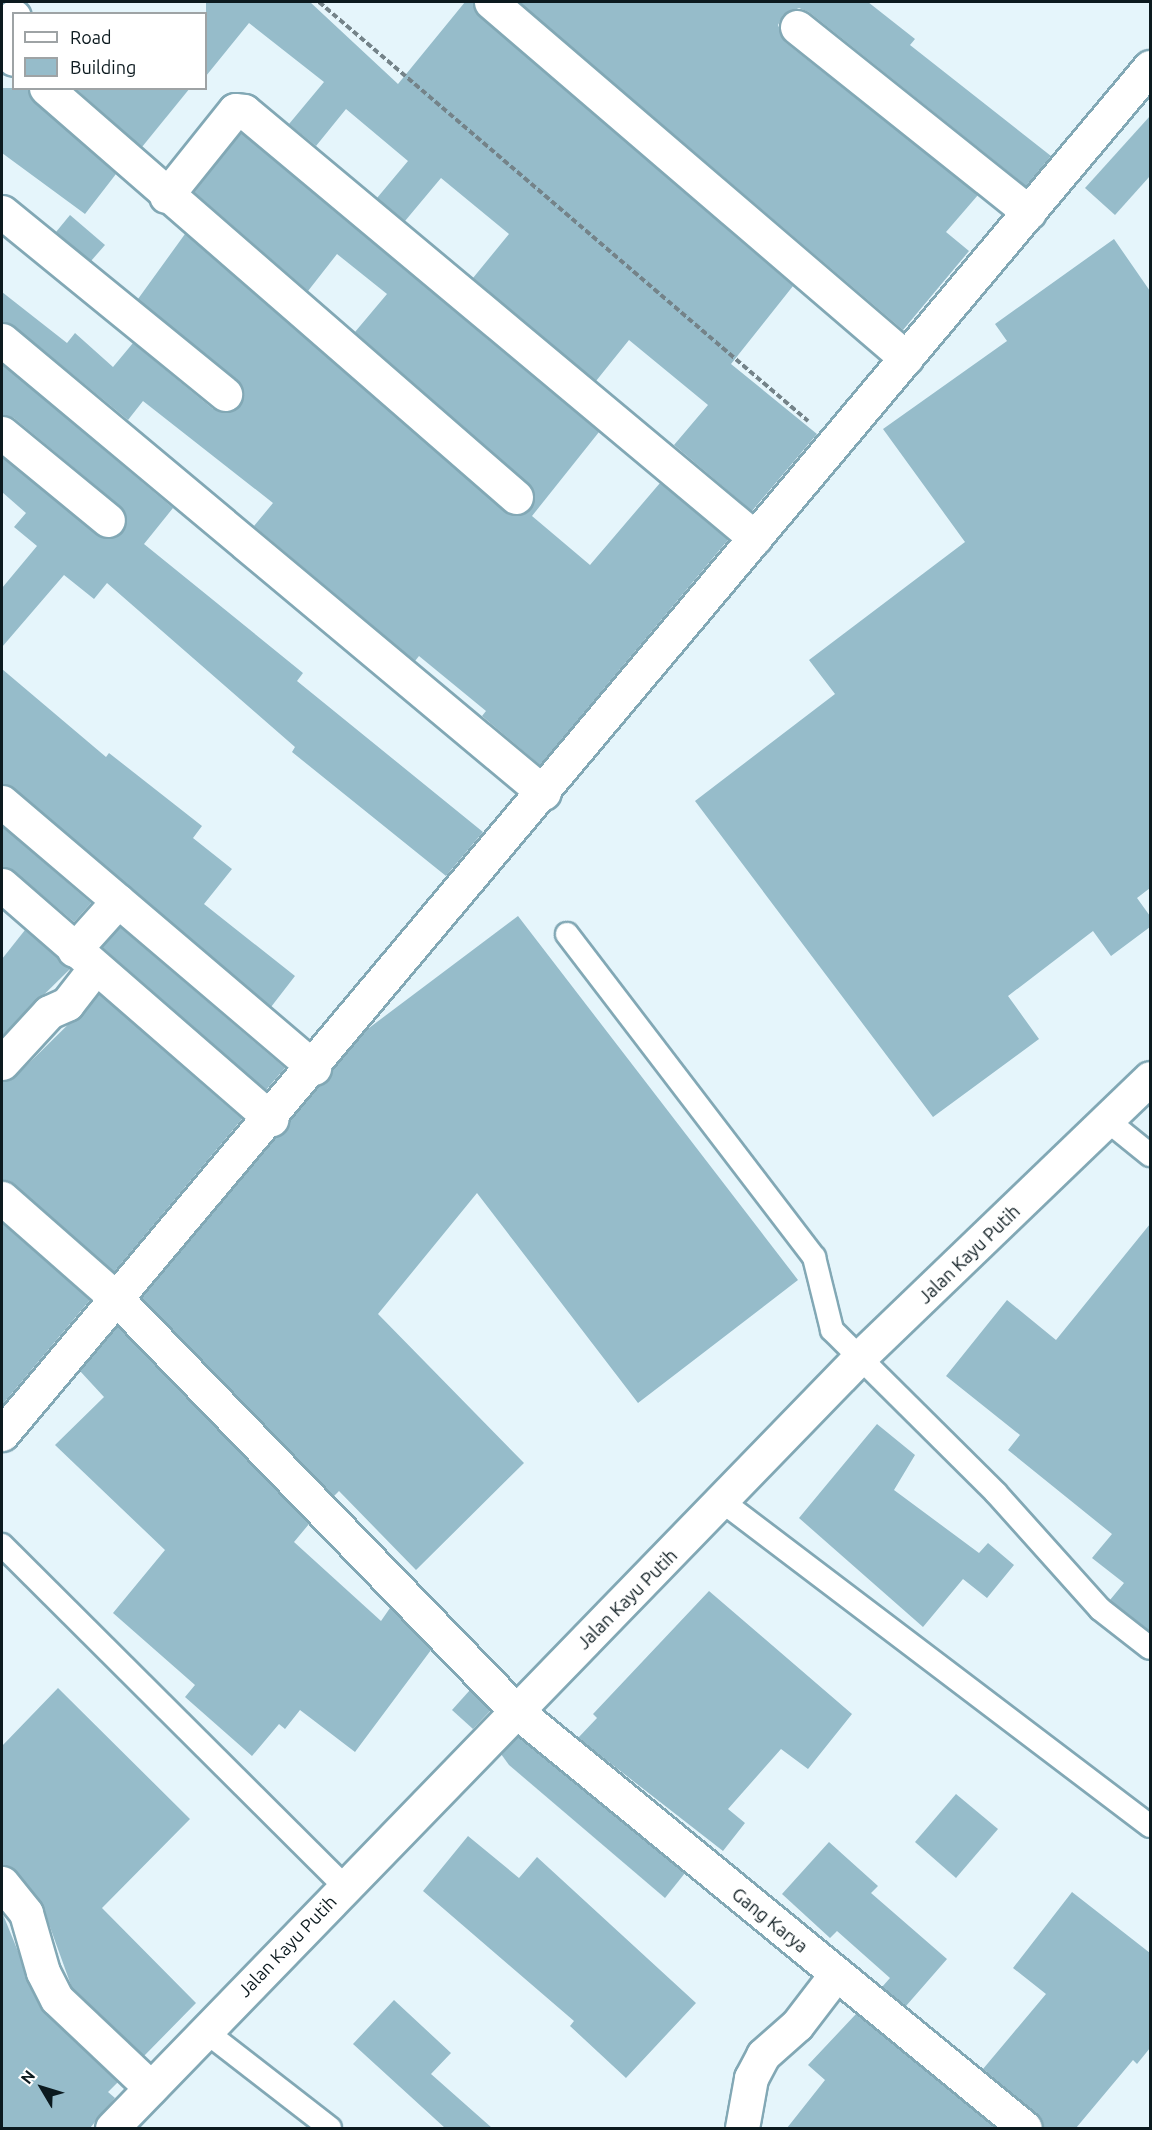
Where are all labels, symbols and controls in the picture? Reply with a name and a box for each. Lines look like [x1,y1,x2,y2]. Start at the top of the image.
legend [12,12,207,90]
text: Road [70,27,112,47]
text: Building [70,57,136,77]
street label: Jalan Kayu Putih [914,1200,1024,1308]
street label: Jalan Kayu Putih [573,1545,681,1653]
street label: Gang Karya [728,1883,812,1957]
street label: Jalan Kayu Putih [233,1891,341,2001]
north arrow [12,2058,72,2118]
text: N [17,2067,39,2087]

